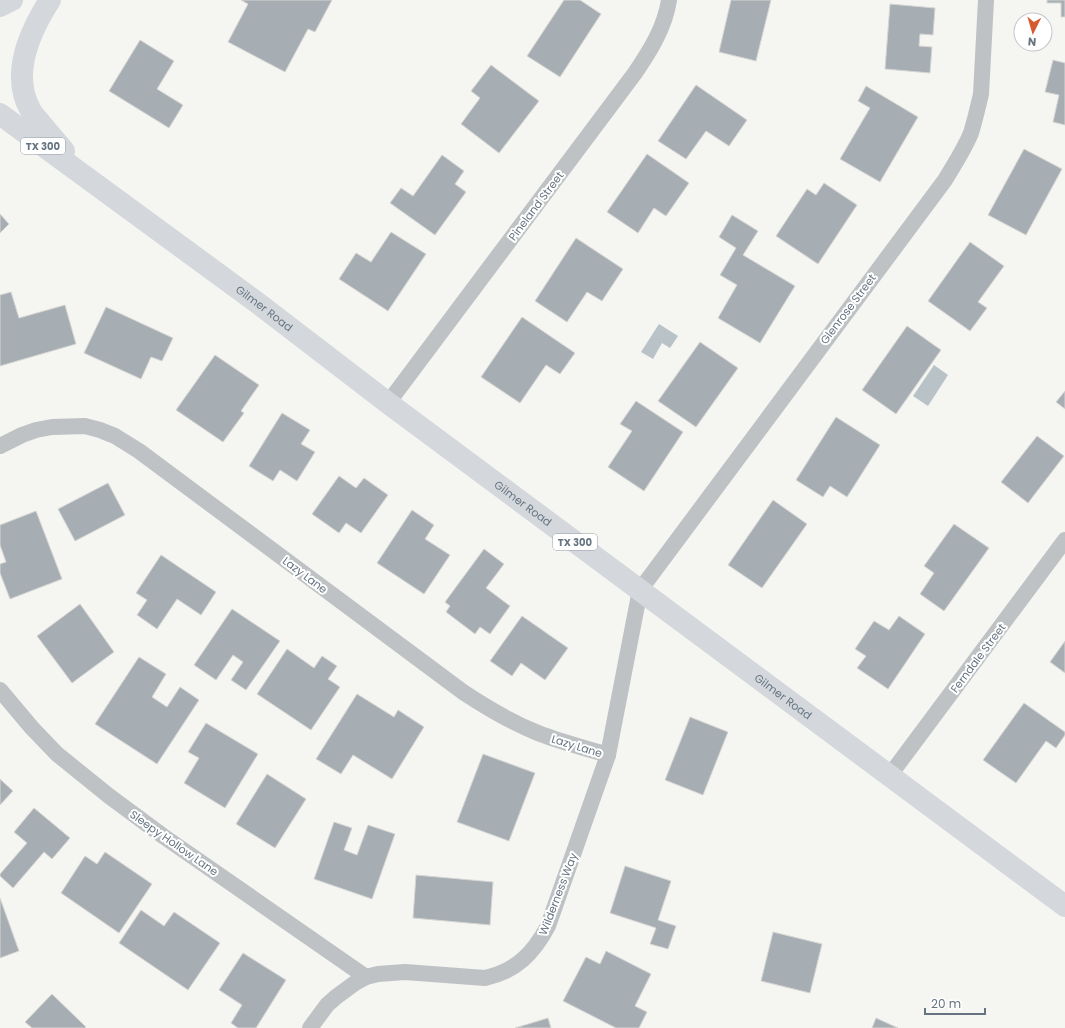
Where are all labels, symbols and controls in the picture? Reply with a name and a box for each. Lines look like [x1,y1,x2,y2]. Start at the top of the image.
north arrow [1013,12,1053,52]
text: N [1027,34,1037,50]
road number: TX 300 [21,138,65,154]
street label: Pineland Street [505,168,567,244]
street label: Glenrose Street [816,271,880,347]
street label: Gilmer Road [232,281,296,335]
street label: Gilmer Road [491,477,555,530]
road number: TX 300 [553,534,597,550]
street label: Lazy Lane [279,553,331,597]
street label: Ferndale Street [947,620,1009,696]
street label: Gilmer Road [751,670,815,723]
street label: Lazy Lane [550,731,605,761]
street label: Sleepy Hollow Lane [127,806,222,880]
street label: Wilderness Way [535,850,581,938]
scale bar [925,990,985,1016]
text: 20 m [931,995,961,1012]

